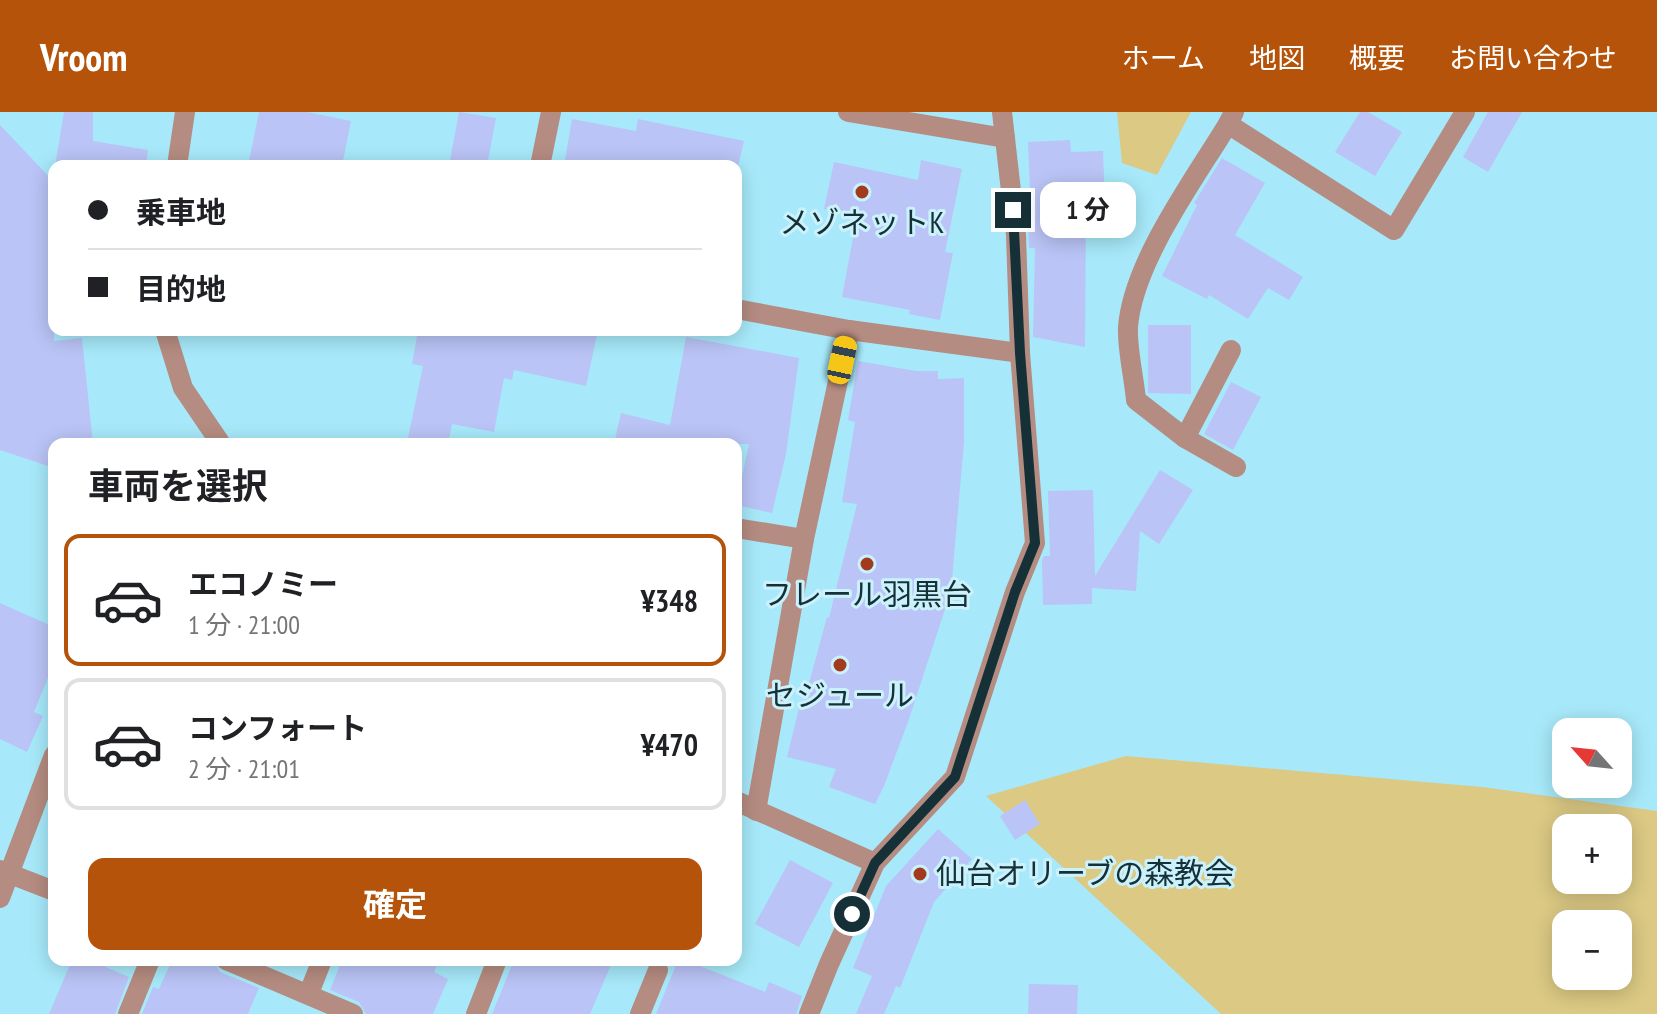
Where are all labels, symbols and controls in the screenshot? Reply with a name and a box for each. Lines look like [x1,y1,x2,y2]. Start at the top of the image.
text: Vroom [40,32,127,81]
text: ホーム [1122,39,1205,76]
text: 地図 [1249,39,1305,76]
text: 概要 [1349,39,1405,76]
text: お問い合わせ [1449,39,1617,76]
callout: 1 分 [1041,182,1137,238]
marker: メゾネットK [853,183,871,201]
text: 乗車地 [136,192,226,231]
route end [995,192,1031,228]
text: 1 分 [1066,193,1110,226]
place label: メゾネットK [780,202,945,241]
text: 目的地 [136,269,226,308]
car [825,334,859,386]
text: 車両を選択 [88,462,268,509]
marker: フレール羽黒台 [858,555,876,573]
icon: car [92,564,164,636]
text: エコノミー [188,564,338,603]
place label: フレール羽黒台 [762,574,972,613]
text: ¥348 [641,581,698,620]
text: 1 分 · 21:00 [188,608,300,641]
marker: セジュール [831,656,849,674]
place label: セジュール [766,675,914,714]
icon: car [92,708,164,780]
text: コンフォート [188,708,367,747]
north arrow [1552,718,1632,798]
map controls [1552,718,1632,990]
text: ¥470 [641,725,698,764]
text: 2 分 · 21:01 [188,752,300,785]
button: + [1552,814,1632,894]
place label: 仙台オリーブの森教会 [936,853,1234,892]
button: 確定 [88,858,702,950]
marker: 仙台オリーブの森教会 [911,865,929,883]
route start [834,896,870,932]
button: − [1552,910,1632,990]

